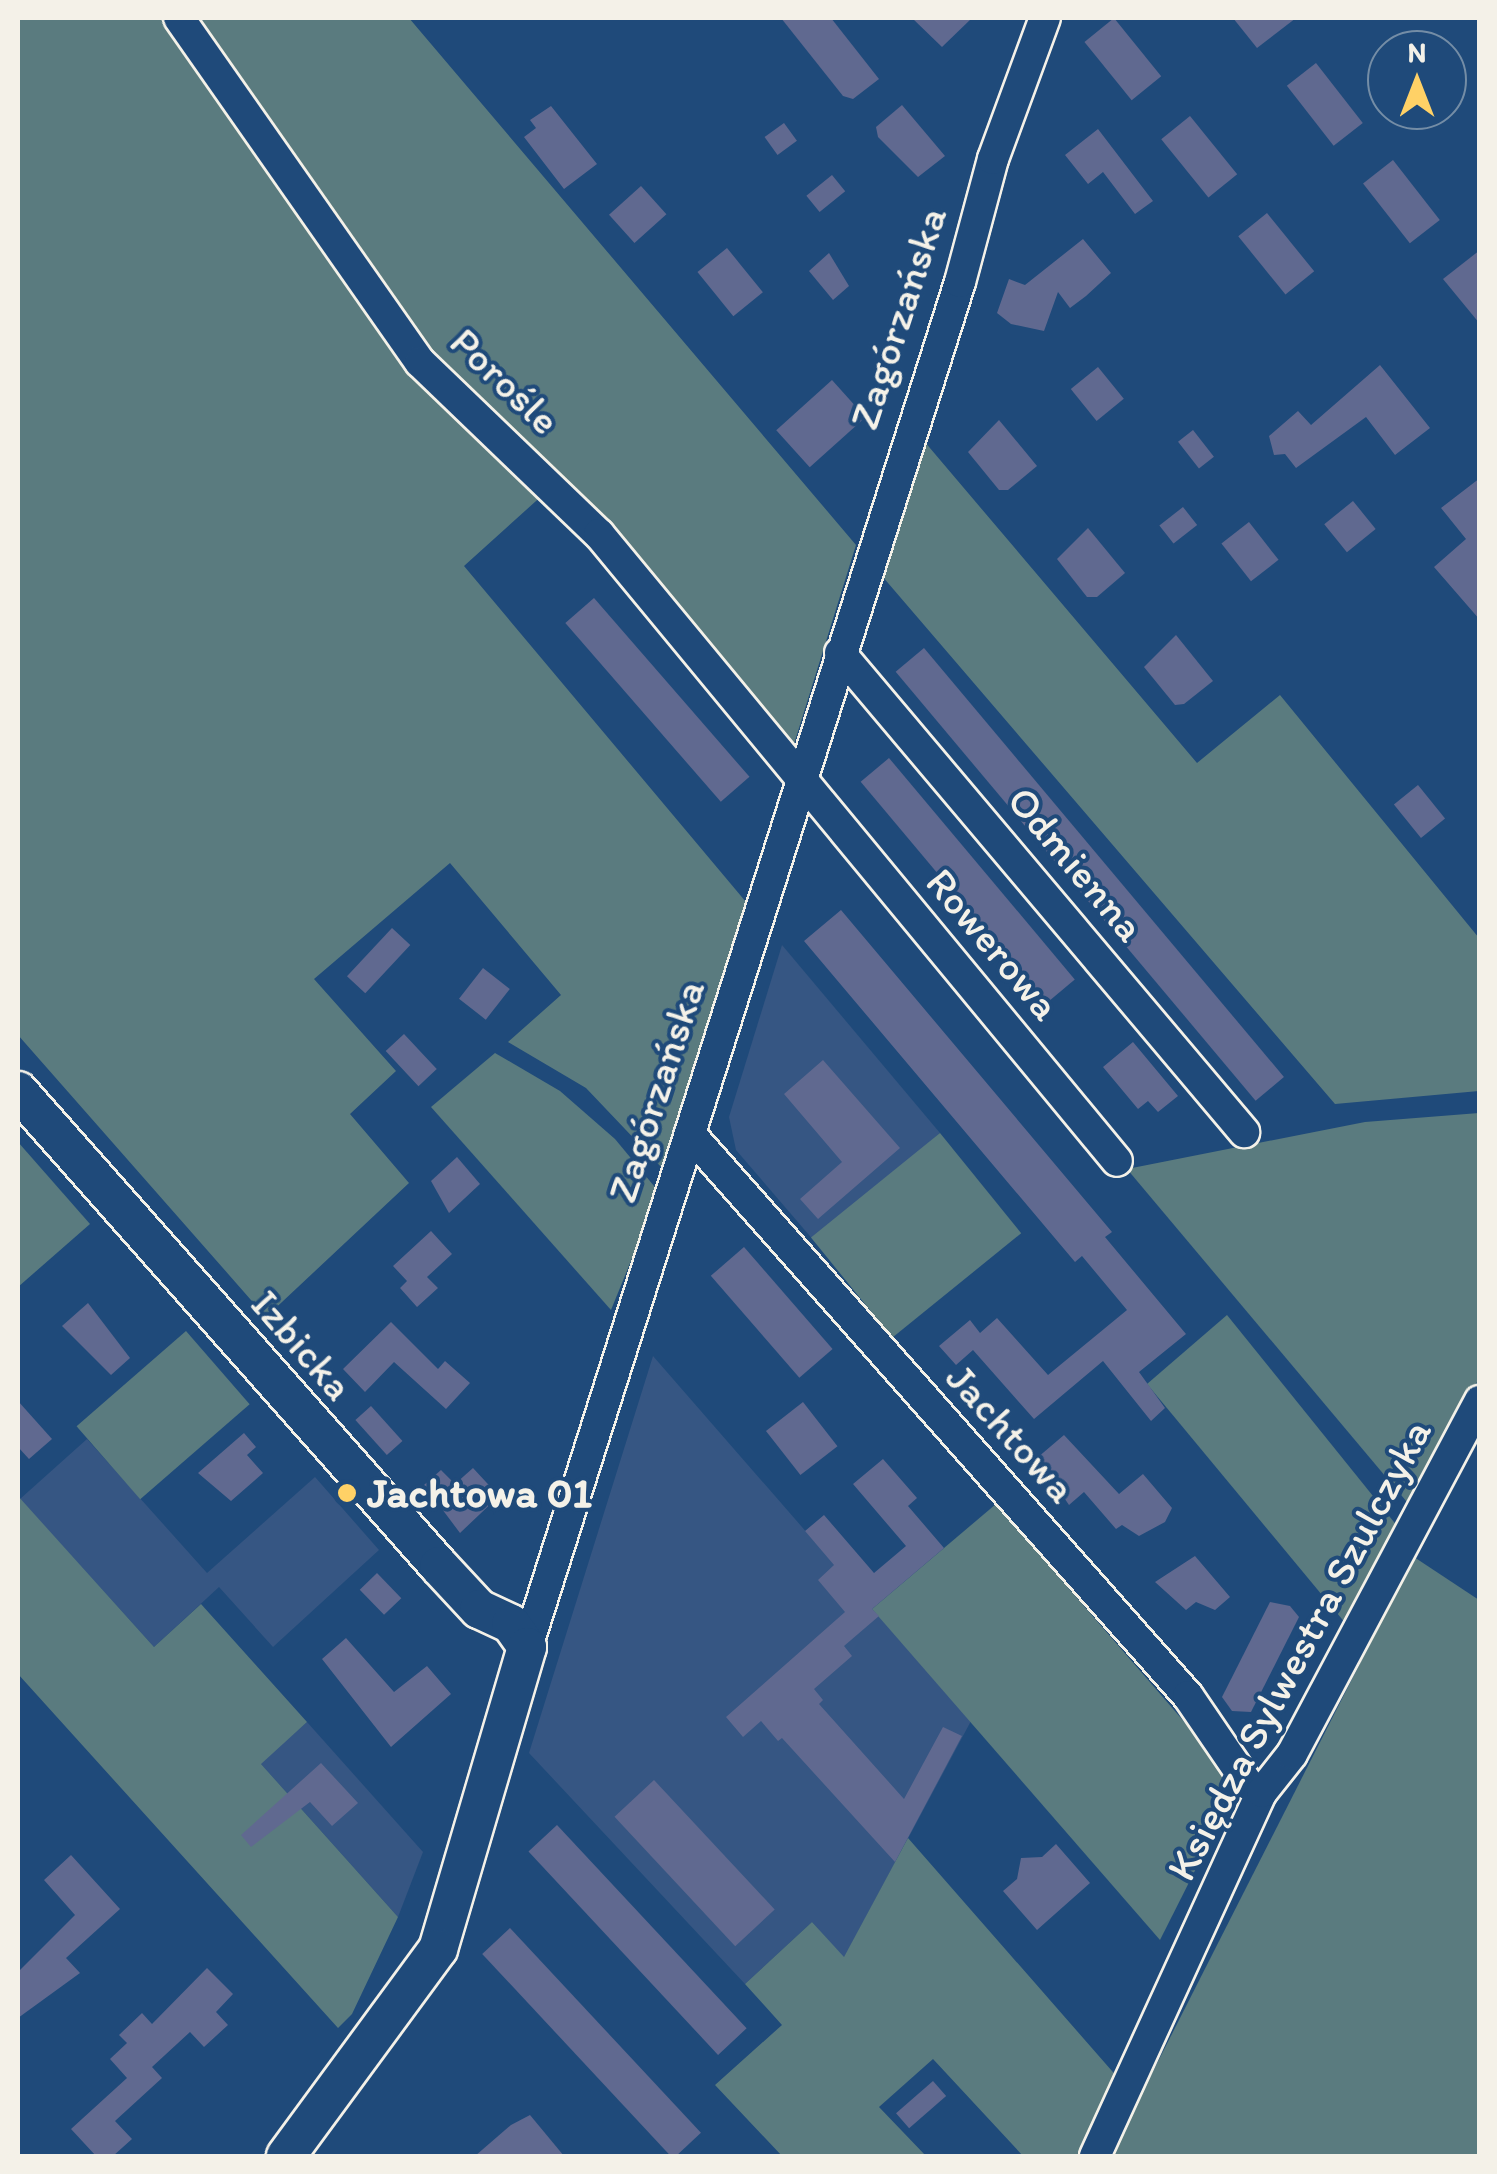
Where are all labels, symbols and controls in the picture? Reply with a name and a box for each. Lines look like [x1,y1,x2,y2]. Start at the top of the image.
north arrow [1367,30,1467,130]
text: N [1408,35,1426,69]
street label: Zagórzańska [838,201,958,435]
street label: Porośle [440,317,570,445]
street label: Odmienna [997,776,1155,952]
street label: Rowerowa [915,858,1071,1030]
street label: Zagórzańska [596,974,716,1208]
street label: Izbicka [240,1279,364,1411]
street label: Jachtowa [935,1353,1087,1513]
street label: Księdza Sylwestra Szulczyka [1156,1412,1442,1888]
place label: Jachtowa 01 [367,1468,592,1518]
marker: Jachtowa 01 [336,1482,358,1504]

